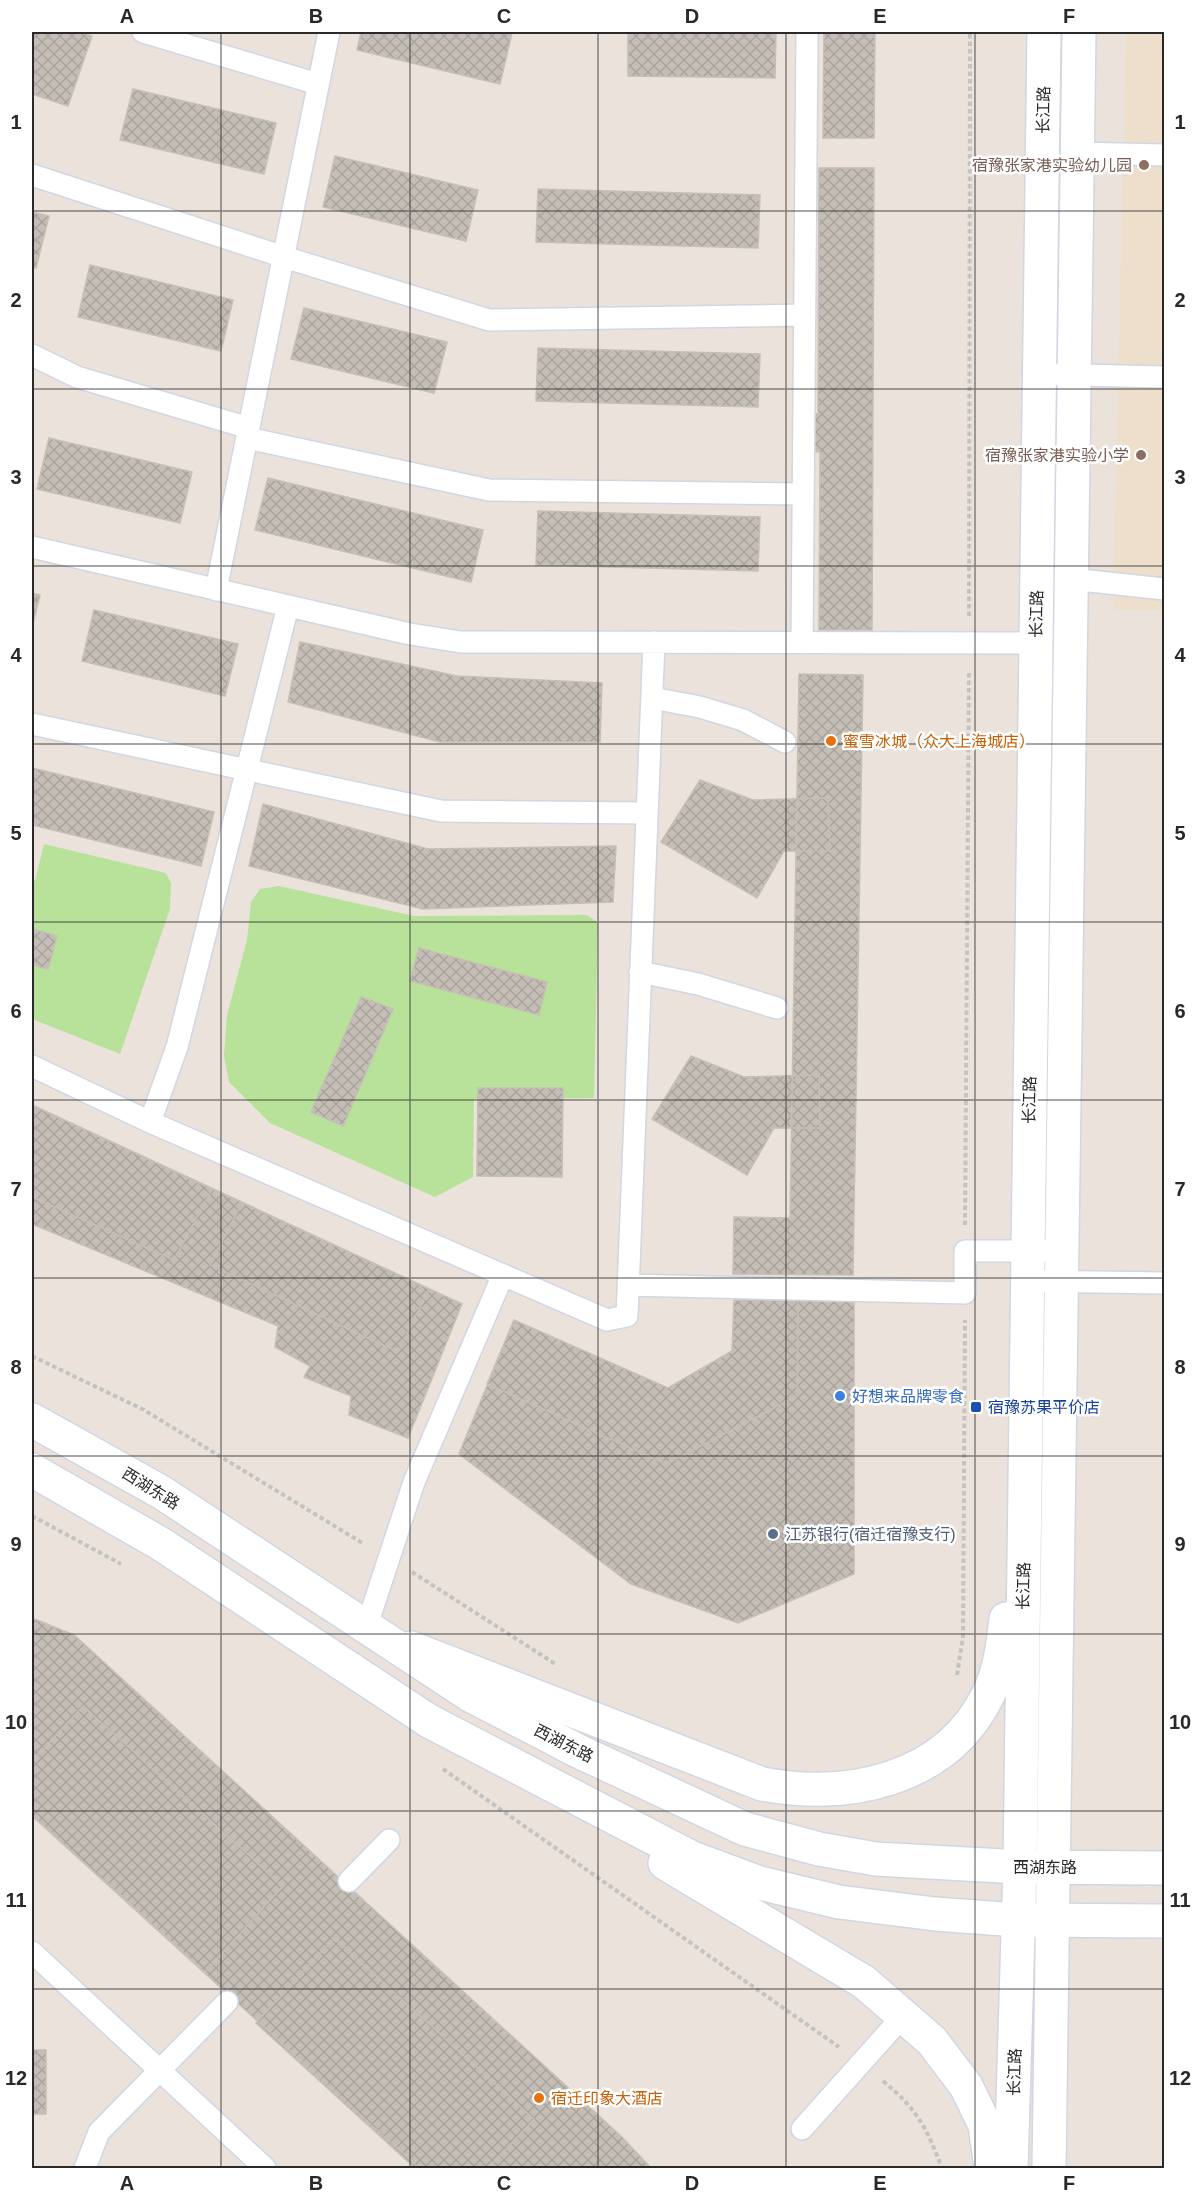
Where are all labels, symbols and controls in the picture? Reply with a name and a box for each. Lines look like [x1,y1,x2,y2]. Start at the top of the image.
text: A [120,5,134,27]
text: B [309,5,323,27]
text: C [497,5,511,27]
text: D [685,5,699,27]
text: E [873,5,887,27]
text: F [1063,5,1075,27]
street label: 长江路 [1035,86,1052,134]
text: 1 [10,111,22,133]
text: 1 [1174,111,1186,133]
place label: 宿豫张家港实验幼儿园 [972,157,1132,174]
marker: 宿豫张家港实验幼儿园 [1137,158,1151,172]
text: 2 [10,289,22,311]
text: 2 [1174,289,1186,311]
place label: 宿豫张家港实验小学 [985,447,1129,464]
marker: 宿豫张家港实验小学 [1134,448,1148,462]
text: 3 [10,466,22,488]
text: 3 [1174,466,1186,488]
street label: 长江路 [1028,590,1045,638]
text: 4 [10,644,22,666]
text: 4 [1174,644,1186,666]
place label: 蜜雪冰城（众大上海城店） [843,733,1035,750]
marker: 蜜雪冰城（众大上海城店） [824,734,838,748]
text: 5 [10,822,22,844]
text: 5 [1174,822,1186,844]
text: 6 [10,1000,22,1022]
text: 6 [1174,1000,1186,1022]
street label: 长江路 [1021,1076,1038,1124]
text: 7 [10,1178,22,1200]
text: 7 [1174,1178,1186,1200]
text: 8 [10,1356,22,1378]
text: 8 [1174,1356,1186,1378]
place label: 好想来品牌零食 [852,1388,964,1405]
marker: 好想来品牌零食 [833,1389,847,1403]
place label: 宿豫苏果平价店 [988,1399,1100,1416]
marker: 宿豫苏果平价店 [969,1400,983,1414]
street label: 西湖东路 [119,1464,182,1513]
place label: 江苏银行(宿迁宿豫支行) [785,1526,956,1543]
marker: 江苏银行(宿迁宿豫支行) [766,1527,780,1541]
text: 9 [10,1533,22,1555]
text: 9 [1174,1533,1186,1555]
street label: 长江路 [1015,1562,1032,1610]
text: 10 [5,1711,27,1733]
text: 10 [1169,1711,1191,1733]
street label: 西湖东路 [531,1721,596,1766]
street label: 西湖东路 [1013,1859,1077,1876]
text: 11 [5,1889,27,1911]
text: 11 [1169,1889,1191,1911]
street label: 长江路 [1005,2048,1024,2096]
text: 12 [5,2067,27,2089]
text: 12 [1169,2067,1191,2089]
place label: 宿迁印象大酒店 [551,2089,663,2107]
marker: 宿迁印象大酒店 [532,2091,546,2105]
text: A [120,2172,134,2194]
text: B [309,2172,323,2194]
text: C [497,2172,511,2194]
text: D [685,2172,699,2194]
text: E [873,2172,887,2194]
text: F [1063,2172,1075,2194]

